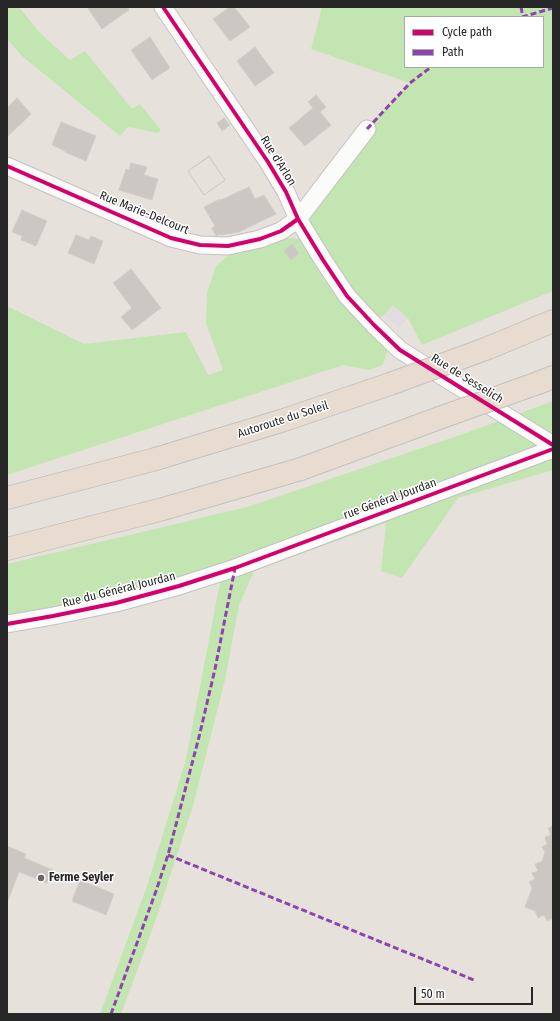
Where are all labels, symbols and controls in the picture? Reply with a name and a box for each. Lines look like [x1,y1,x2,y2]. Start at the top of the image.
legend [404,16,544,68]
text: Cycle path [442,25,492,39]
text: Path [442,45,464,59]
street label: Rue d'Arlon [257,133,299,189]
street label: Rue Marie-Delcourt [97,189,191,237]
street label: Rue de Sesselich [428,351,506,407]
street label: Autoroute du Soleil [236,399,330,441]
street label: rue Général Jourdan [341,475,439,523]
street label: Rue du Général Jourdan [61,569,177,611]
place label: Ferme Seyler [49,871,114,885]
marker: Ferme Seyler [36,873,46,883]
scale bar [416,979,535,1005]
text: 50 m [421,987,445,1001]

